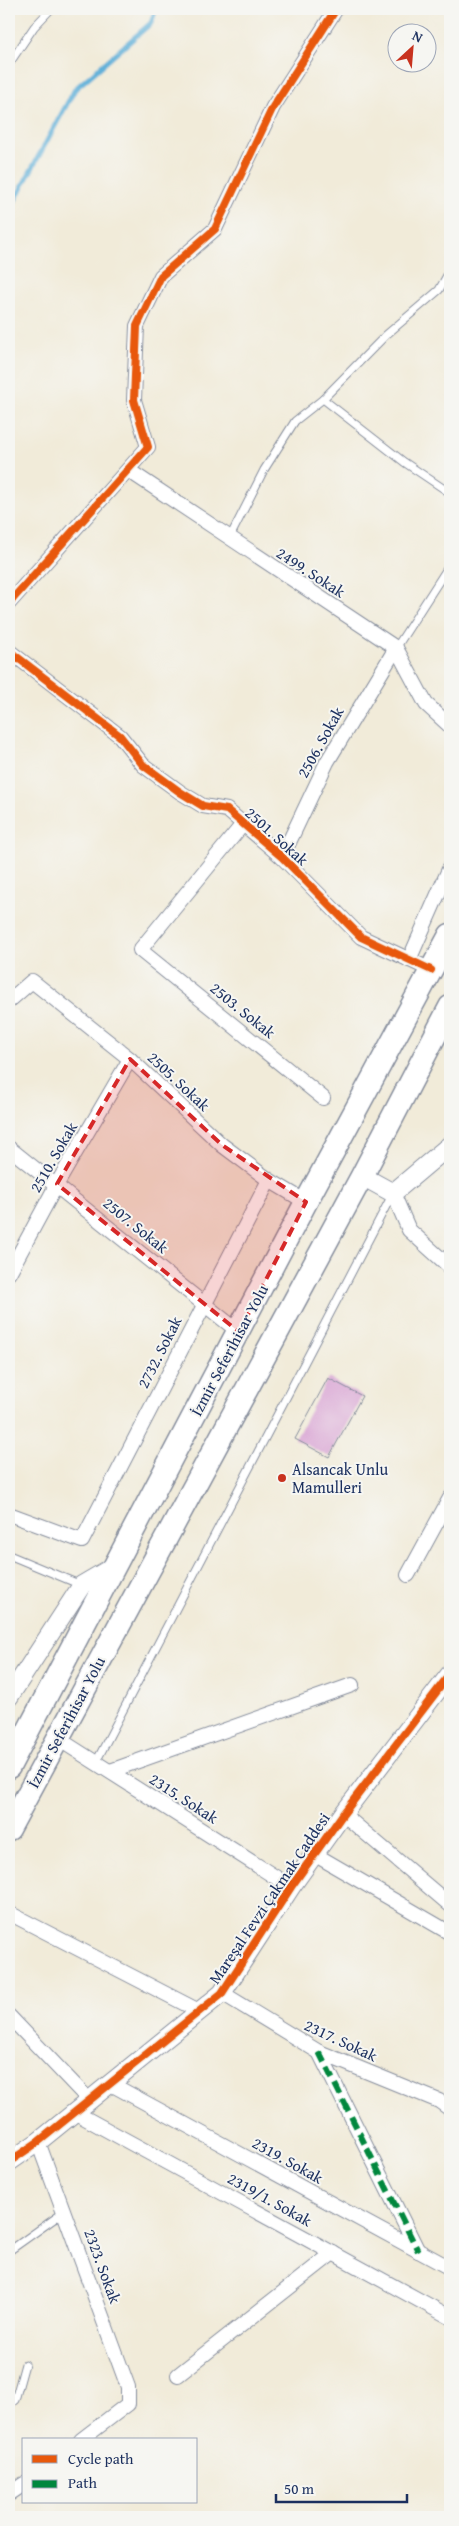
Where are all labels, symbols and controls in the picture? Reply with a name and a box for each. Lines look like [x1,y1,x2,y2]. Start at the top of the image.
north arrow [386,22,436,72]
text: N [409,25,427,48]
street label: 2499. Sokak [272,541,351,604]
street label: 2506. Sokak [291,701,350,782]
street label: 2501. Sokak [240,801,315,872]
street label: 2503. Sokak [205,976,282,1044]
street label: 2505. Sokak [142,1046,216,1117]
street label: 2510. Sokak [23,1116,83,1197]
street label: 2507. Sokak [98,1191,175,1259]
street label: İzmir Seferihisar Yolu [184,1280,274,1420]
street label: 2732. Sokak [131,1311,188,1392]
place label: Alsancak Unlu Mamulleri [292,1457,388,1499]
marker: Alsancak Unlu Mamulleri [276,1472,288,1484]
street label: İzmir Seferihisar Yolu [21,1652,111,1792]
street label: 2315. Sokak [145,1767,224,1830]
street label: Mareşal Fevzi Çakmak Caddesi [202,1807,336,1989]
street label: 2317. Sokak [301,2013,382,2068]
street label: 2319. Sokak [248,2131,329,2190]
street label: 2319/1. Sokak [223,2166,317,2233]
street label: 2323. Sokak [78,2225,128,2308]
legend [22,2438,198,2504]
text: Cycle path [68,2448,134,2469]
scale bar [276,2471,408,2503]
text: Path [68,2472,97,2493]
text: 50 m [284,2478,315,2499]

